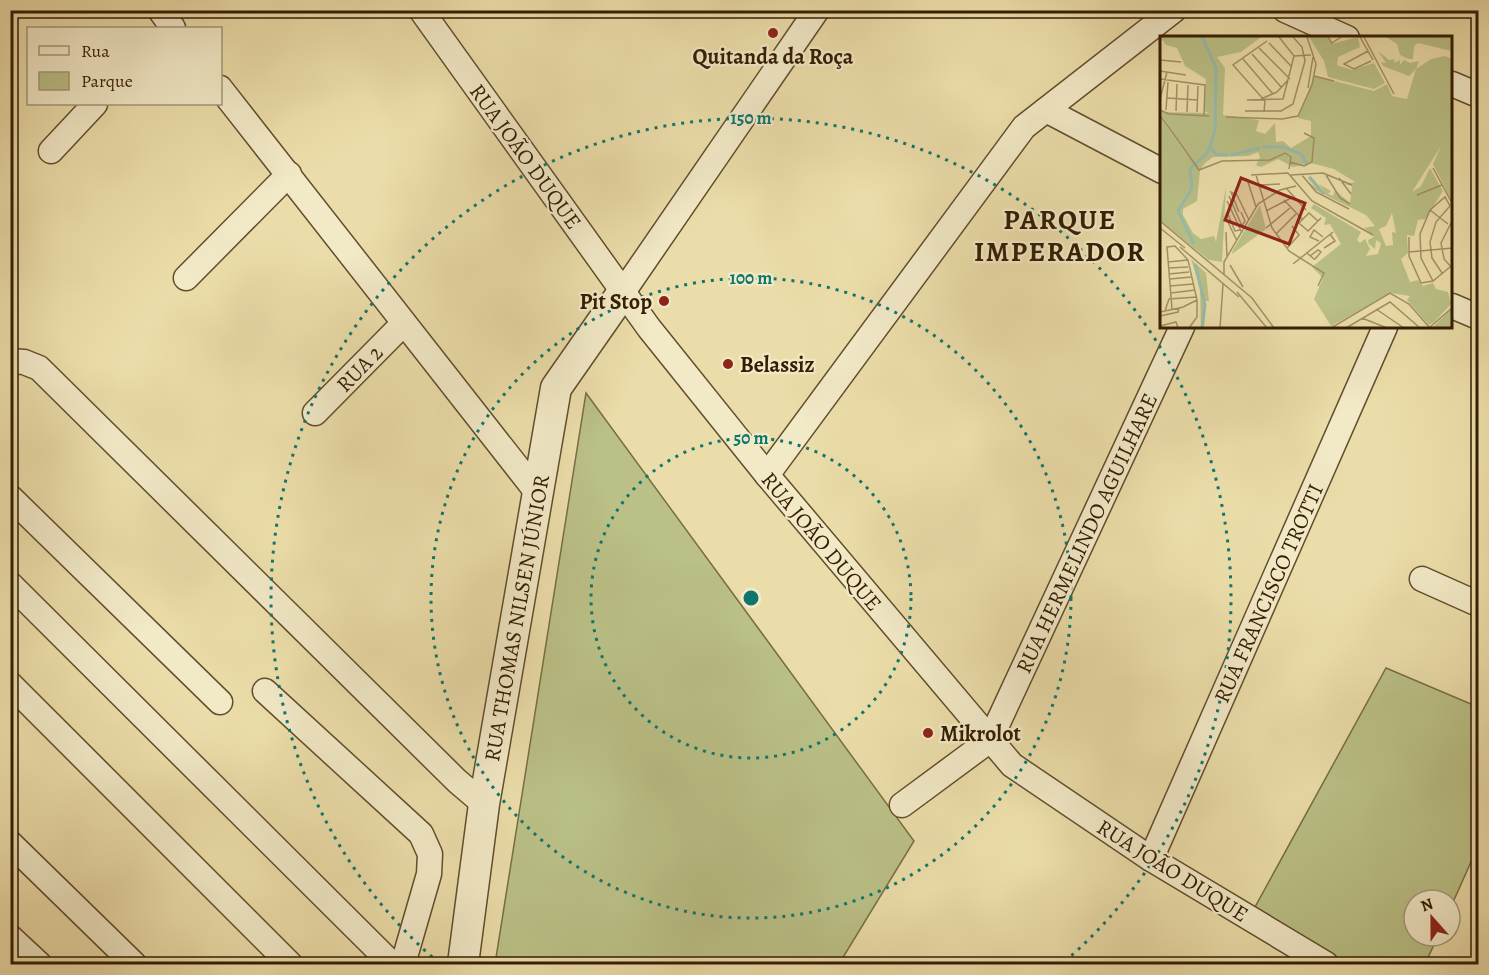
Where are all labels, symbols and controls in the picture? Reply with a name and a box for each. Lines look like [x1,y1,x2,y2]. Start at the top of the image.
marker: Quitanda da Roça [766,26,780,40]
legend [27,27,222,105]
inset map [1160,36,1453,328]
text: Rua [81,39,110,63]
place label: Quitanda da Roça [693,42,854,72]
text: Parque [81,69,133,93]
street label: RUA JOÃO DUQUE [462,78,588,235]
text: 150 m [730,106,772,130]
district label: PARQUE IMPERADOR [974,201,1146,271]
text: 100 m [730,266,772,290]
place label: Pit Stop [579,287,652,317]
marker: Pit Stop [657,294,671,308]
street label: RUA 2 [330,338,390,399]
place label: Belassiz [740,350,815,380]
marker: Belassiz [721,357,735,371]
street label: RUA HERMELINDO AGUILHARE [1009,389,1165,678]
text: 50 m [734,426,768,450]
street label: RUA JOÃO DUQUE [754,466,888,618]
street label: RUA THOMAS NILSEN JÚNIOR [477,472,557,764]
street label: RUA FRANCISCO TROTTI [1207,479,1331,708]
centre of rings [741,588,761,608]
place label: Mikrolot [940,719,1021,749]
marker: Mikrolot [921,726,935,740]
street label: RUA JOÃO DUQUE [1091,812,1254,929]
north arrow [1402,888,1462,948]
text: N [1418,892,1437,917]

